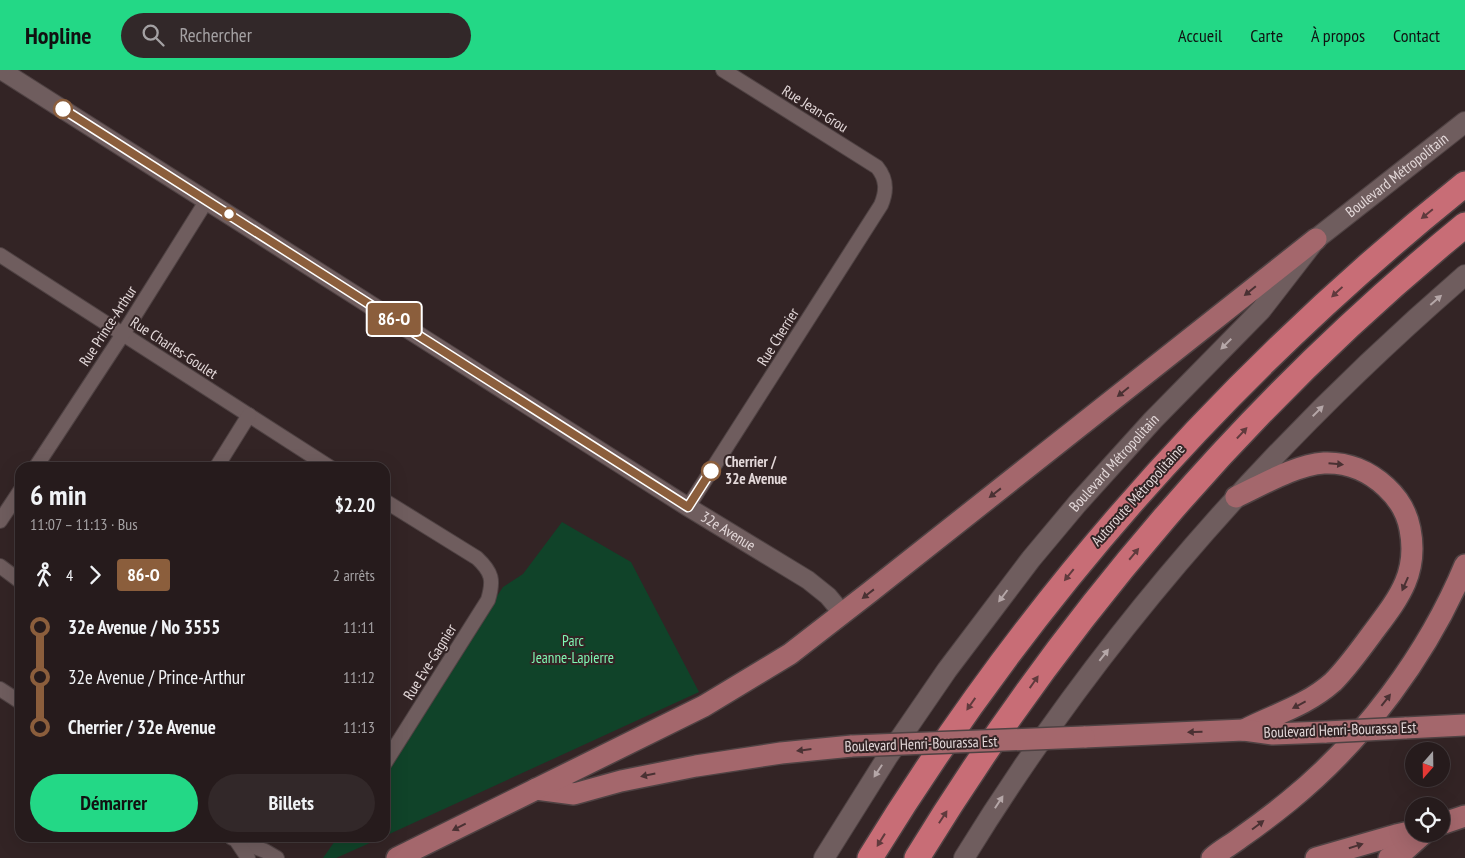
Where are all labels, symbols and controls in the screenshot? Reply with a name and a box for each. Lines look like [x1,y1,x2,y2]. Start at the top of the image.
search box [121,13,471,58]
text: Hopline [25,20,91,51]
icon: search [139,21,167,49]
text: Rechercher [179,23,252,47]
text: Accueil [1178,24,1222,47]
text: Carte [1250,24,1283,47]
text: À propos [1311,24,1365,47]
text: Contact [1393,24,1440,47]
street label: Rue Jean-Grou [779,81,852,136]
unlabelled marker [53,99,73,119]
street label: Boulevard Métropolitain [1342,129,1452,221]
unlabelled marker [222,207,236,221]
one-way arrow [1421,209,1434,220]
street label: Rue Prince-Arthur [75,281,141,369]
one-way arrow [1244,286,1257,297]
one-way arrow [1332,286,1344,298]
one-way arrow [1430,294,1442,306]
line badge: 86-O [359,303,429,335]
street label: Rue Cherrier [752,304,803,369]
text: 86-O [378,307,410,330]
street label: Rue Charles-Goulet [127,312,221,383]
one-way arrow [1220,338,1232,350]
one-way arrow [1116,387,1130,397]
one-way arrow [1311,405,1323,417]
street label: Boulevard Métropolitain [1065,410,1163,515]
one-way arrow [1236,427,1248,439]
street label: Autoroute Métropolitaine [1087,440,1189,550]
place label: Cherrier / 32e Avenue [725,452,787,488]
one-way arrow [1328,460,1344,468]
marker: Cherrier / 32e Avenue [701,461,721,481]
text: 6 min [30,476,87,513]
one-way arrow [989,488,1002,498]
text: $2.20 [335,493,375,517]
street label: 32e Avenue [697,507,759,555]
text: 11:07 – 11:13 · Bus [30,514,138,534]
one-way arrow [1129,548,1140,561]
icon: walk [30,561,58,589]
icon: forward [81,561,109,589]
text: 86-O [127,563,160,586]
text: 4 [66,565,73,585]
text: 2 arrêts [333,565,375,585]
one-way arrow [1064,568,1075,581]
one-way arrow [1400,577,1408,591]
one-way arrow [861,589,875,599]
one-way arrow [997,589,1008,602]
text: 32e Avenue / No 3555 [68,615,220,639]
text: 11:11 [343,617,375,637]
street label: Rue Eve-Gagnier [399,620,461,703]
park label: Parc Jeanne-Lapierre [531,631,614,667]
one-way arrow [1099,648,1109,662]
text: 32e Avenue / Prince-Arthur [68,665,245,689]
text: 11:12 [343,667,375,687]
one-way arrow [1029,676,1039,689]
one-way arrow [1381,694,1392,707]
one-way arrow [967,698,977,711]
one-way arrow [1292,701,1307,709]
text: Cherrier / 32e Avenue [68,715,216,739]
text: 11:13 [343,717,375,737]
street label: Boulevard Henri-Bourassa Est [1263,717,1417,742]
one-way arrow [1187,729,1203,737]
street label: Boulevard Henri-Bourassa Est [844,731,998,756]
north arrow [1405,742,1450,788]
map controls [1405,742,1450,842]
one-way arrow [795,746,811,754]
one-way arrow [873,765,883,778]
one-way arrow [640,771,656,779]
button: Démarrer [30,774,198,832]
button: Billets [208,774,375,832]
one-way arrow [995,795,1004,809]
button: locate [1405,797,1450,842]
one-way arrow [938,810,948,823]
one-way arrow [1251,820,1265,830]
one-way arrow [451,823,466,831]
one-way arrow [877,833,886,846]
one-way arrow [1348,842,1363,850]

